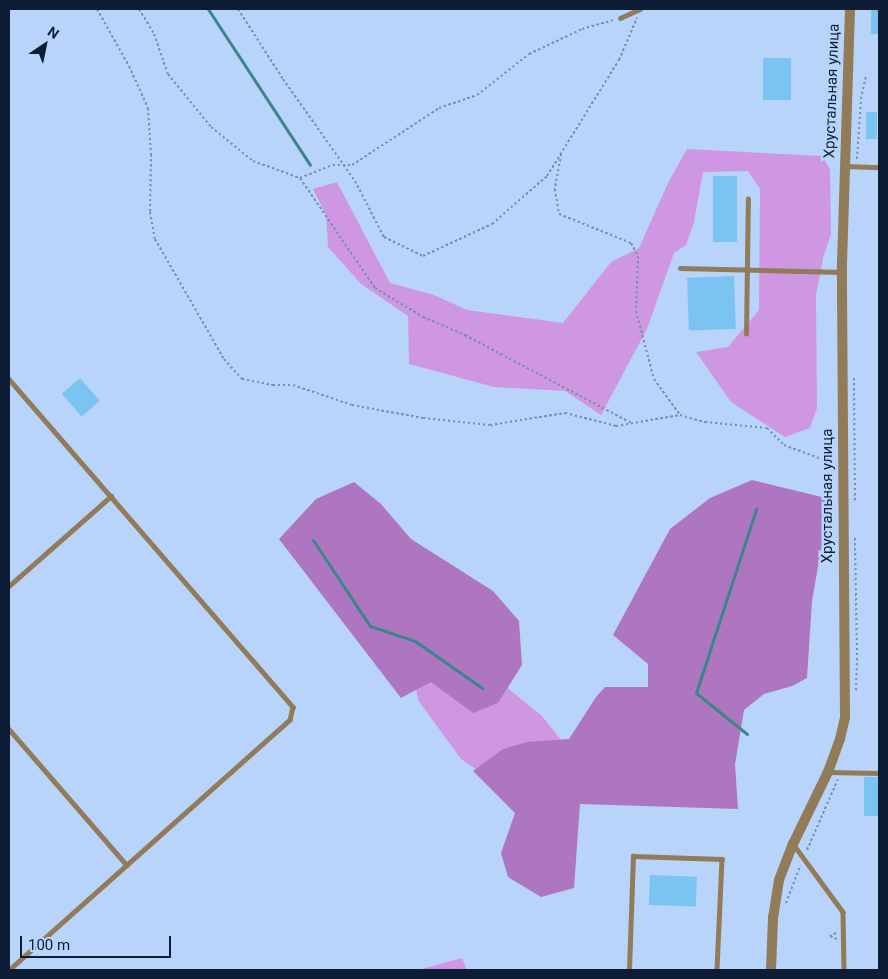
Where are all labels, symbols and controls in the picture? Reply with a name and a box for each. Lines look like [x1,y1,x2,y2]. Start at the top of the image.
north arrow [20,20,70,70]
text: N [45,23,62,42]
street label: Хрустальная улица [821,23,843,159]
street label: Хрустальная улица [819,429,837,563]
scale bar [22,926,174,958]
text: 100 m [28,936,70,954]

